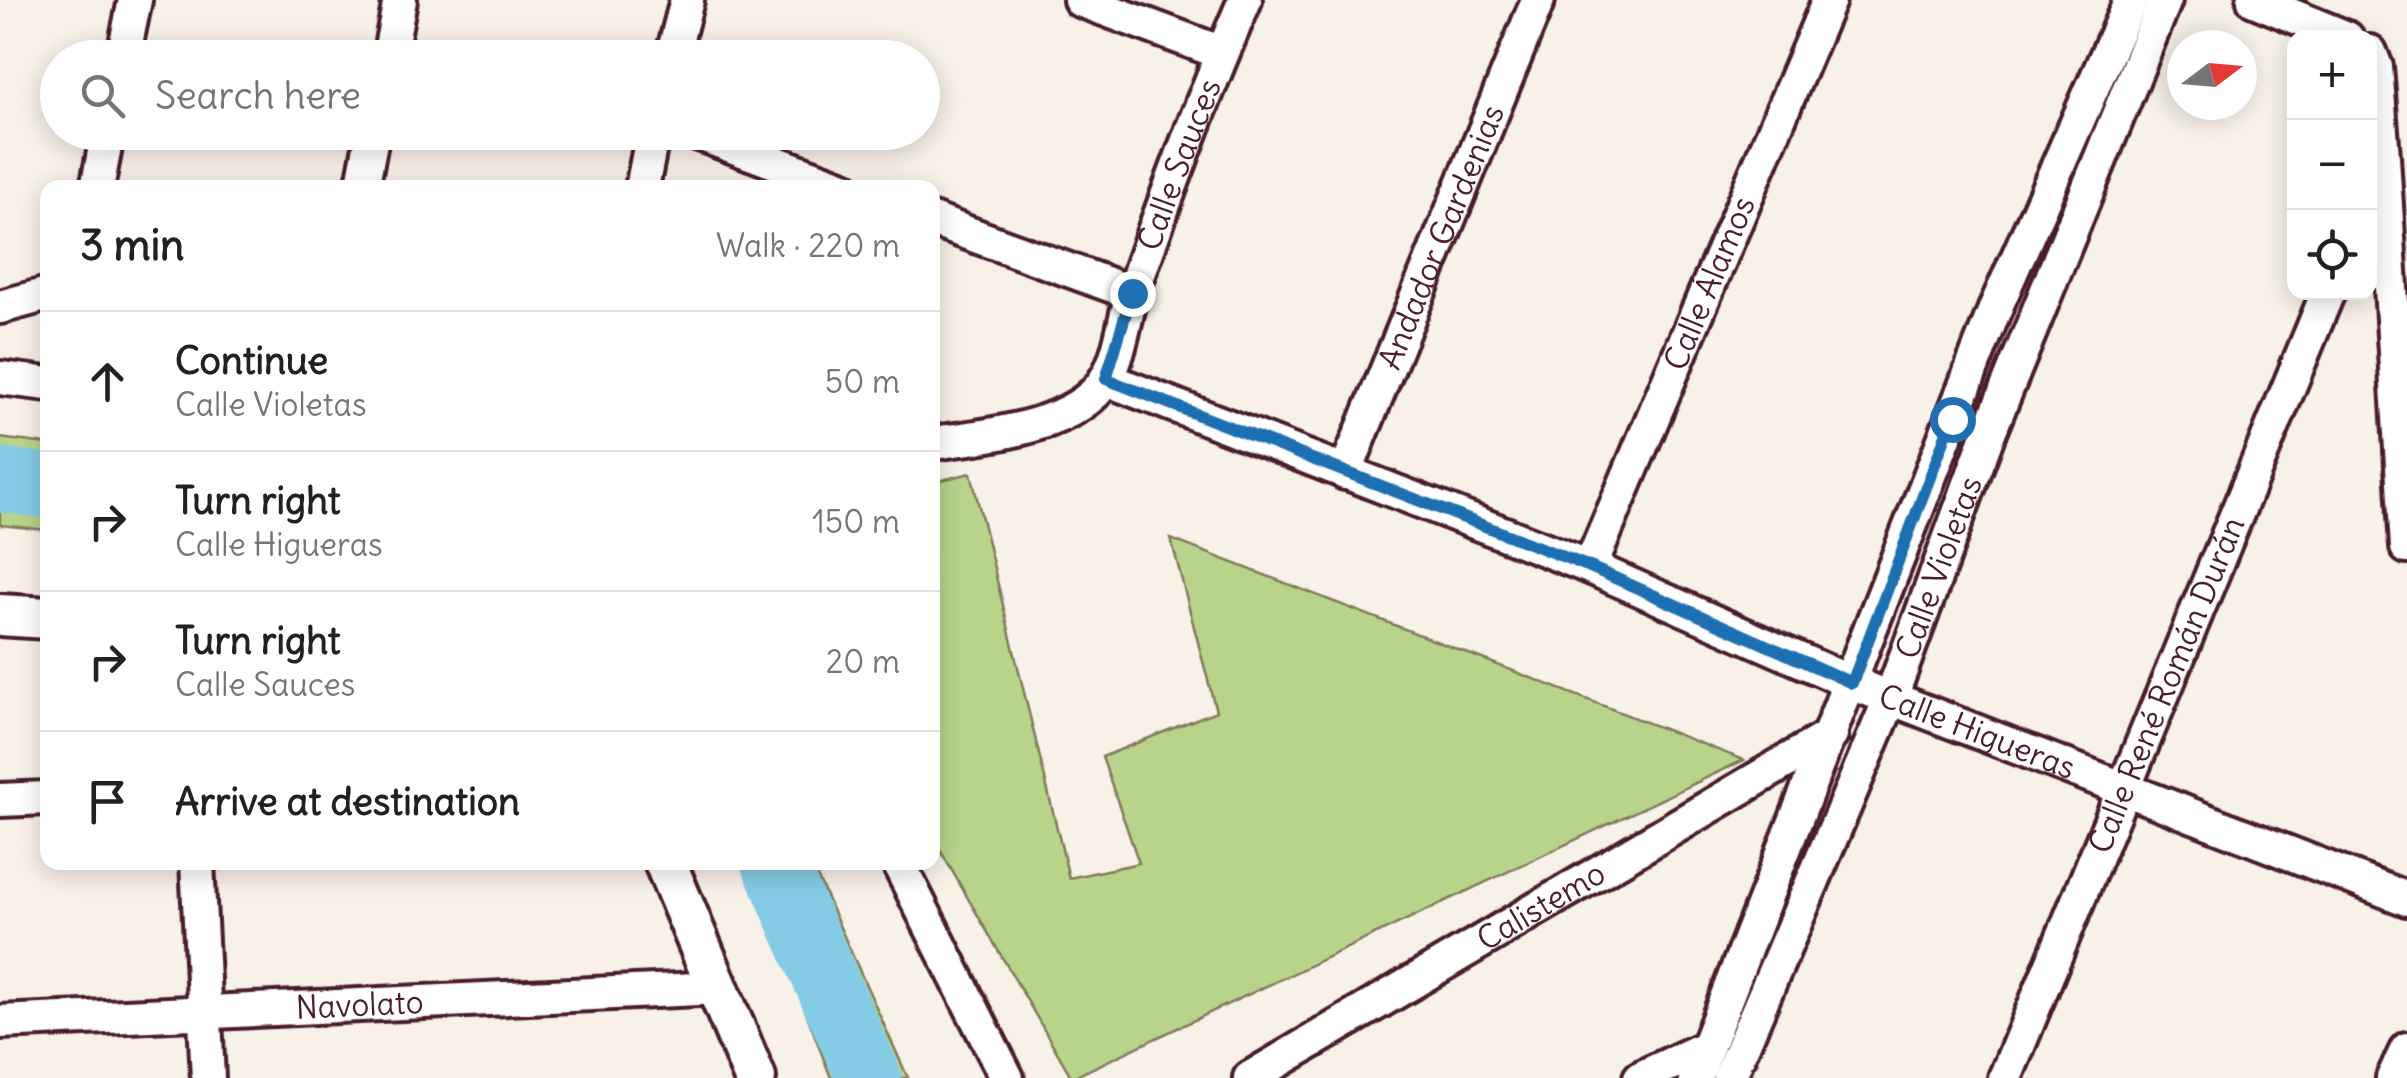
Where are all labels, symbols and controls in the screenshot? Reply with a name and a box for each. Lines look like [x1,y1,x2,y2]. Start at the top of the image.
north arrow [2167,30,2257,120]
map controls [2287,30,2377,300]
button: + [2287,30,2377,120]
search box [40,40,940,150]
icon: search [75,68,130,123]
text: Search here [155,72,361,119]
street label: Calle Sauces [1128,72,1230,256]
street label: Andador Gardenias [1369,98,1513,375]
button: − [2287,120,2377,210]
street label: Calle Álamos [1654,190,1764,376]
button: locate [2287,210,2377,300]
text: 3 min [80,219,184,271]
text: Walk · 220 m [716,225,900,266]
route end [1110,271,1156,317]
text: Continue [175,337,328,384]
icon: ahead [80,354,135,409]
text: 50 m [825,361,900,402]
text: Calle Violetas [175,384,366,425]
route start [1930,397,1976,443]
street label: Calle Violetas [1886,470,1991,664]
text: Turn right [175,477,341,524]
icon: right [80,494,135,549]
text: 150 m [812,501,900,542]
street label: Calle René Román Durán [2079,510,2253,859]
text: Calle Higueras [175,524,383,565]
text: Turn right [175,617,341,664]
icon: right [80,634,135,689]
text: 20 m [826,641,900,682]
text: Calle Sauces [175,664,355,705]
street label: Calle Higueras [1873,674,2081,788]
icon: arrive [80,774,135,829]
text: Arrive at destination [175,778,520,825]
street label: Calistemo [1469,852,1612,959]
street label: Navolato [295,981,424,1028]

